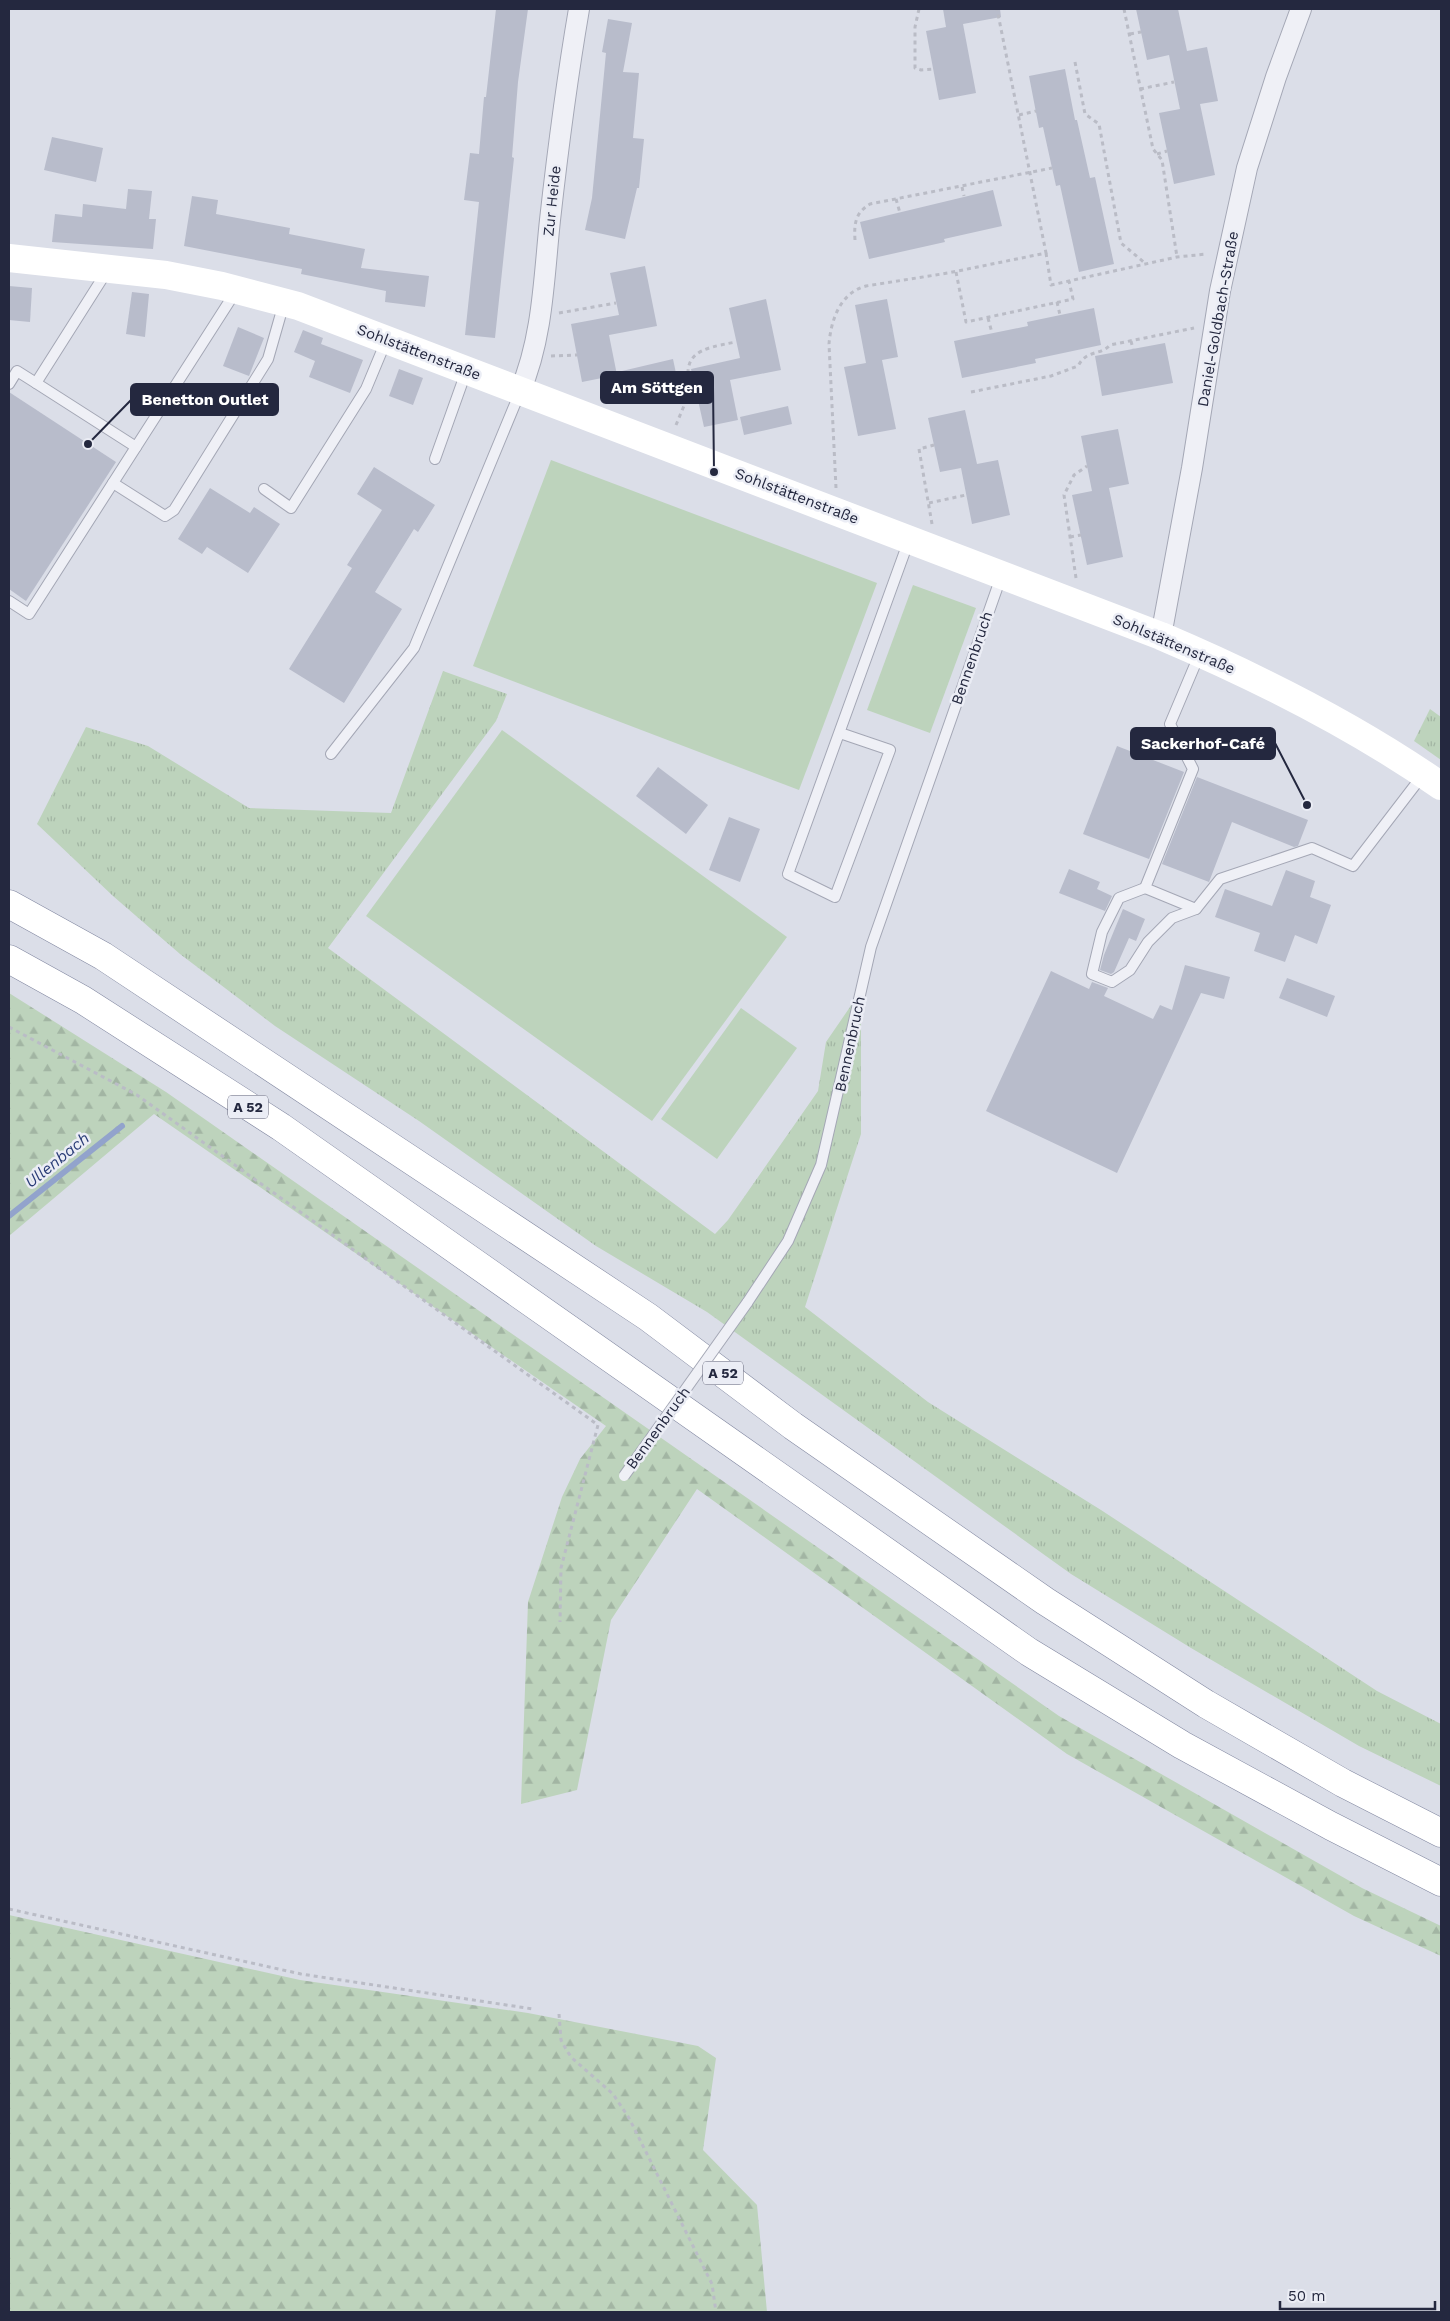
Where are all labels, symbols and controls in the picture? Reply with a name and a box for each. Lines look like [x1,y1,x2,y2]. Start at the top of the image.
street label: Zur Heide [539,165,565,237]
street label: Daniel-Goldbach-Straße [1194,230,1242,408]
street label: Sohlstättenstraße [355,320,483,384]
callout: Am Söttgen [601,372,713,403]
text: Am Söttgen [611,378,703,397]
callout: Benetton Outlet [131,384,278,415]
text: Benetton Outlet [142,390,268,409]
street label: Sohlstättenstraße [733,464,861,528]
street label: Bennenbruch [948,609,996,707]
street label: Sohlstättenstraße [1110,610,1238,678]
callout: Sackerhof-Café [1131,728,1275,759]
text: Sackerhof-Café [1141,734,1265,753]
street label: Bennenbruch [831,994,869,1094]
road number: A 52 [228,1096,268,1118]
water label: Ullenbach [21,1128,93,1192]
road number: A 52 [703,1362,743,1385]
street label: Bennenbruch [622,1383,694,1473]
scale bar [1280,2278,1435,2310]
text: 50 m [1288,2287,1325,2305]

